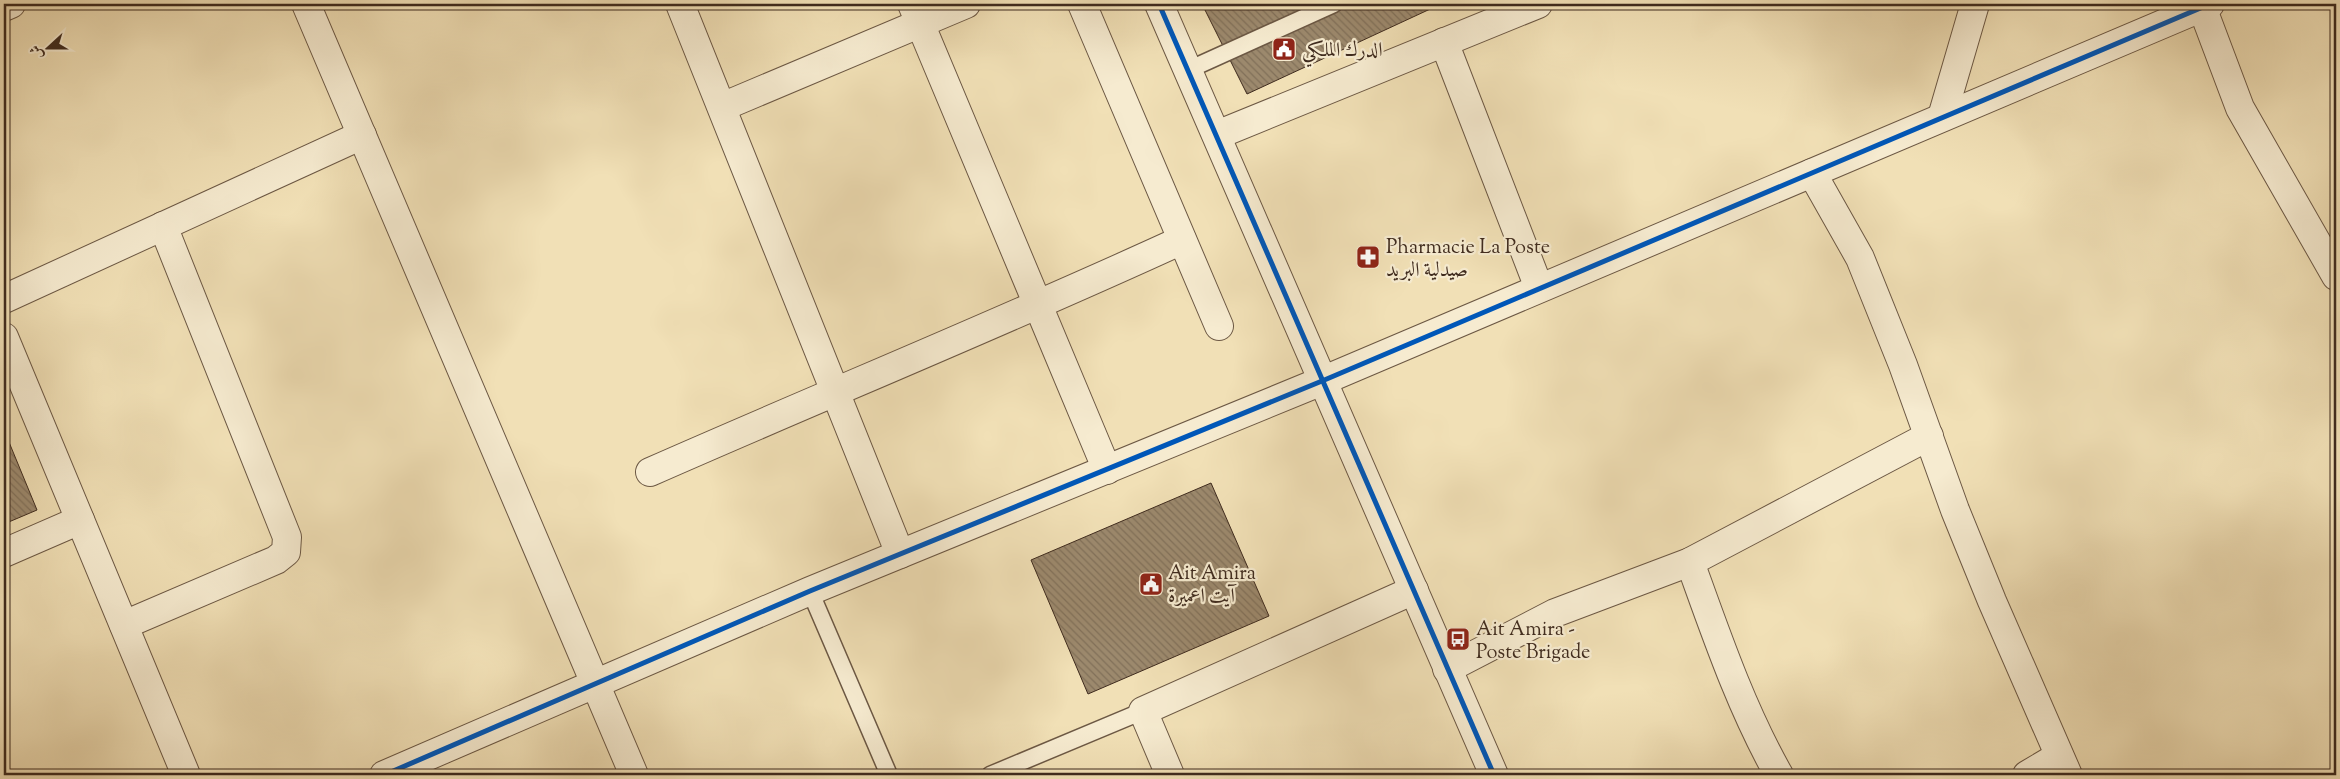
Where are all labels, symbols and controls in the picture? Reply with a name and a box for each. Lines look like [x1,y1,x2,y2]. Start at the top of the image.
north arrow [22,22,72,72]
public building icon: الدرك الملكي [1271,36,1297,62]
place label: الدرك الملكي [1302,37,1383,68]
text: ش [26,42,50,62]
place label: Pharmacie La Poste صيدلية البريد [1386,234,1550,286]
pharmacy icon: Pharmacie La Poste صيدلية البريد [1355,244,1381,270]
place label: Ait Amira آيت اعميرة [1168,560,1256,612]
public building icon: Ait Amira آيت اعميرة [1138,571,1164,597]
place label: Ait Amira - Poste Brigade [1476,616,1590,668]
bus stop icon: Ait Amira - Poste Brigade [1445,626,1471,652]

